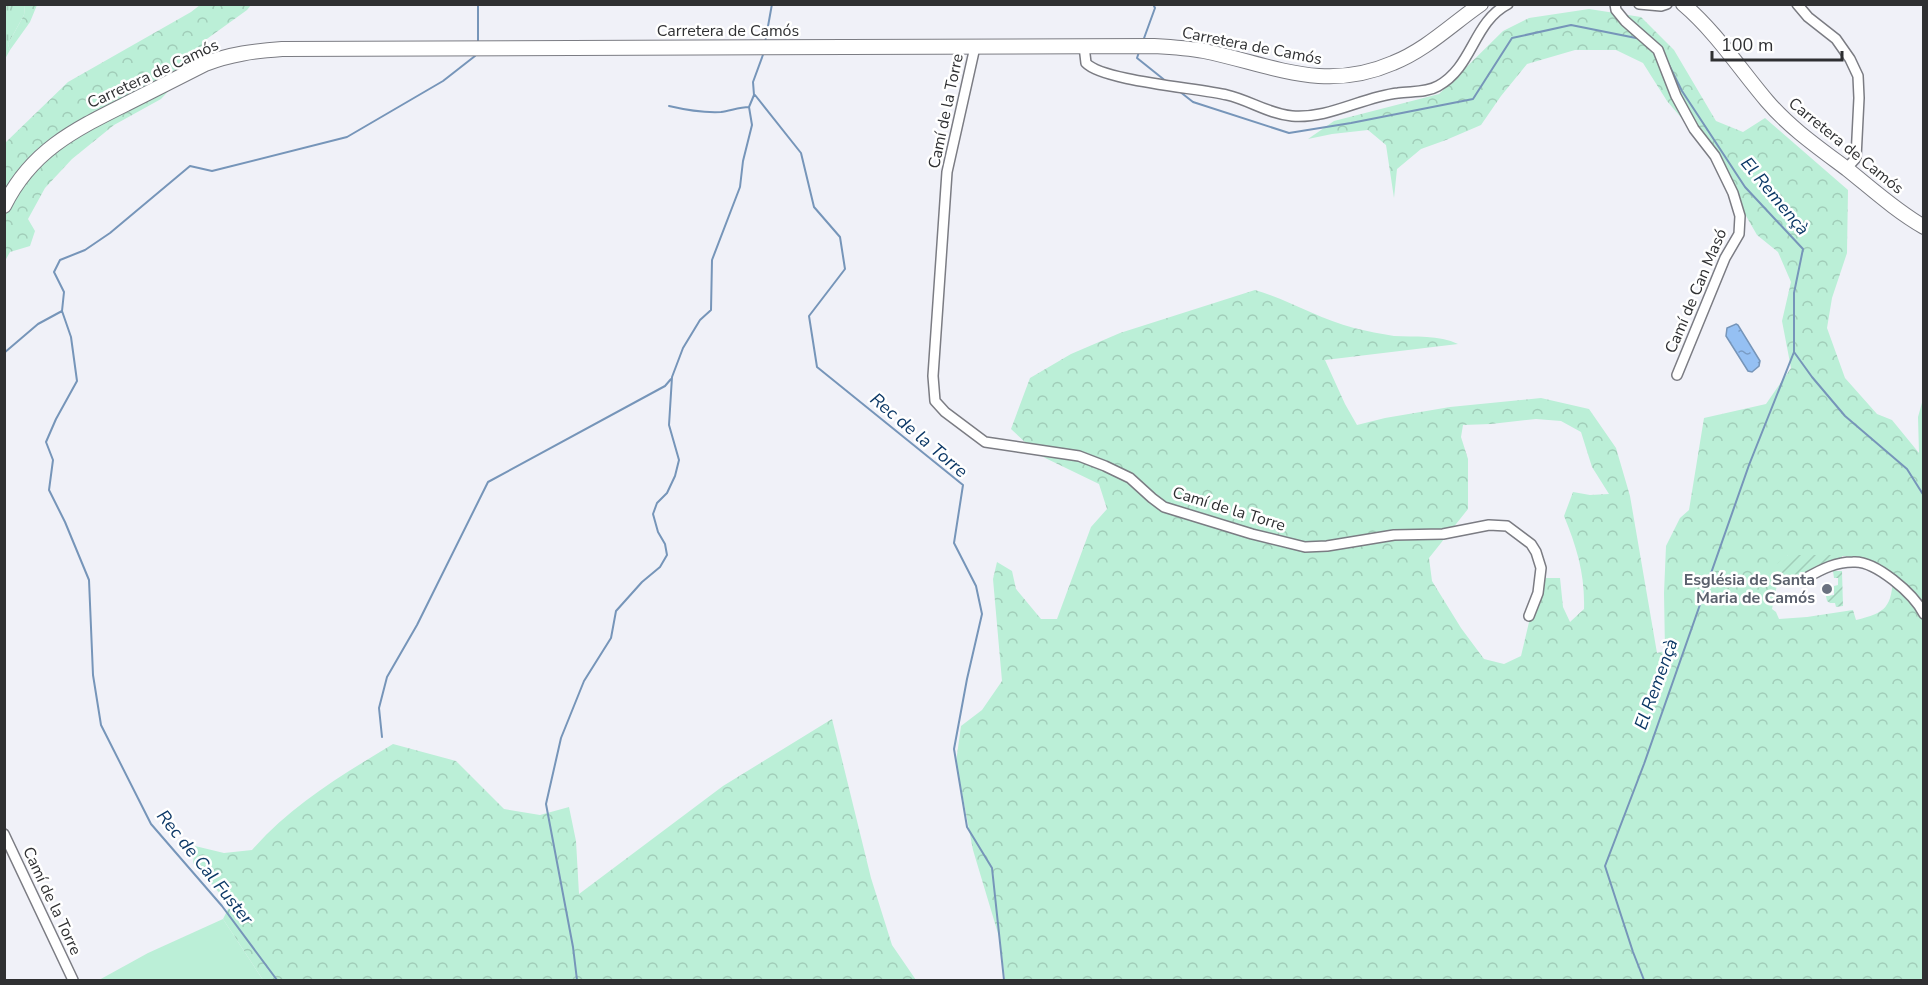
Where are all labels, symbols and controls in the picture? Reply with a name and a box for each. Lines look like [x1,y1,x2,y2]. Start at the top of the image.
street label: Carretera de Camós [657,20,799,42]
street label: Carretera de Camós [1180,22,1324,70]
scale bar [1712,24,1842,62]
text: 100 m [1721,33,1773,57]
street label: Carretera de Camós [84,34,222,114]
street label: Camí de la Torre [923,52,969,170]
street label: Carretera de Camós [1784,93,1908,199]
water label: El Remençà [1735,152,1815,240]
street label: Camí de Can Masó [1660,225,1732,357]
water label: Rec de la Torre [865,387,973,483]
street label: Camí de la Torre [1170,481,1288,537]
place label: Església de Santa Maria de Camós [1684,569,1815,609]
marker: Església de Santa Maria de Camós [1820,582,1834,596]
water label: El Remençà [1628,635,1684,733]
water label: Rec de Cal Fuster [151,805,259,930]
street label: Camí de la Torre [17,843,87,959]

